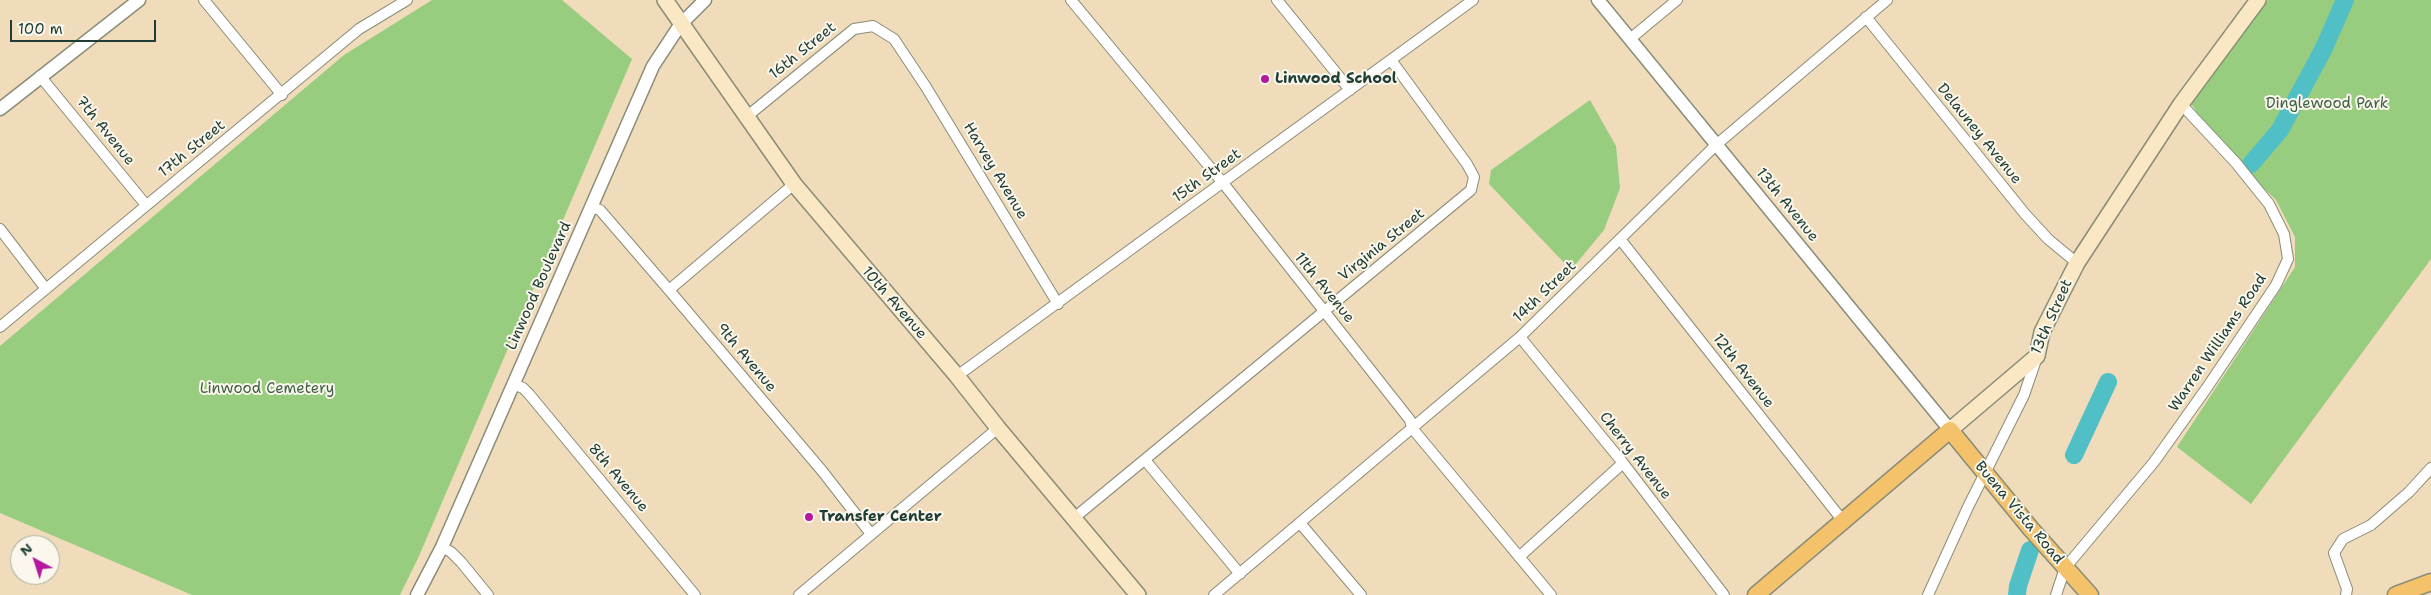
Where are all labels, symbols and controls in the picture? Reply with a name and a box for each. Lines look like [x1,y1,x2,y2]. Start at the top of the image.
scale bar [12,10,159,42]
text: 100 m [18,19,63,39]
street label: 16th Street [766,19,840,83]
place label: Linwood School [1275,70,1397,88]
marker: Linwood School [1259,73,1271,85]
street label: Delauney Avenue [1933,80,2025,188]
street label: 7th Avenue [72,93,138,169]
park label: Dinglewood Park [2266,95,2388,113]
street label: 17th Street [155,117,229,181]
street label: Harvey Avenue [959,119,1031,223]
street label: 15th Street [1169,145,1245,207]
street label: 13th Avenue [1752,165,1822,245]
street label: Virginia Street [1335,205,1429,285]
street label: Linwood Boulevard [503,219,575,353]
street label: 11th Avenue [1290,249,1358,327]
street label: 14th Street [1510,257,1580,327]
street label: 10th Avenue [858,263,930,343]
street label: Warren Williams Road [2165,271,2271,415]
street label: 13th Street [2027,276,2077,358]
street label: 9th Avenue [712,320,780,396]
street label: 12th Avenue [1708,330,1778,412]
park label: Linwood Cemetery [200,380,334,398]
street label: Cherry Avenue [1595,409,1675,503]
street label: 8th Avenue [584,440,652,516]
street label: Buena Vista Road [1971,458,2067,568]
place label: Transfer Center [819,508,942,526]
marker: Transfer Center [803,511,815,523]
north arrow [10,535,60,585]
text: N [16,539,36,560]

